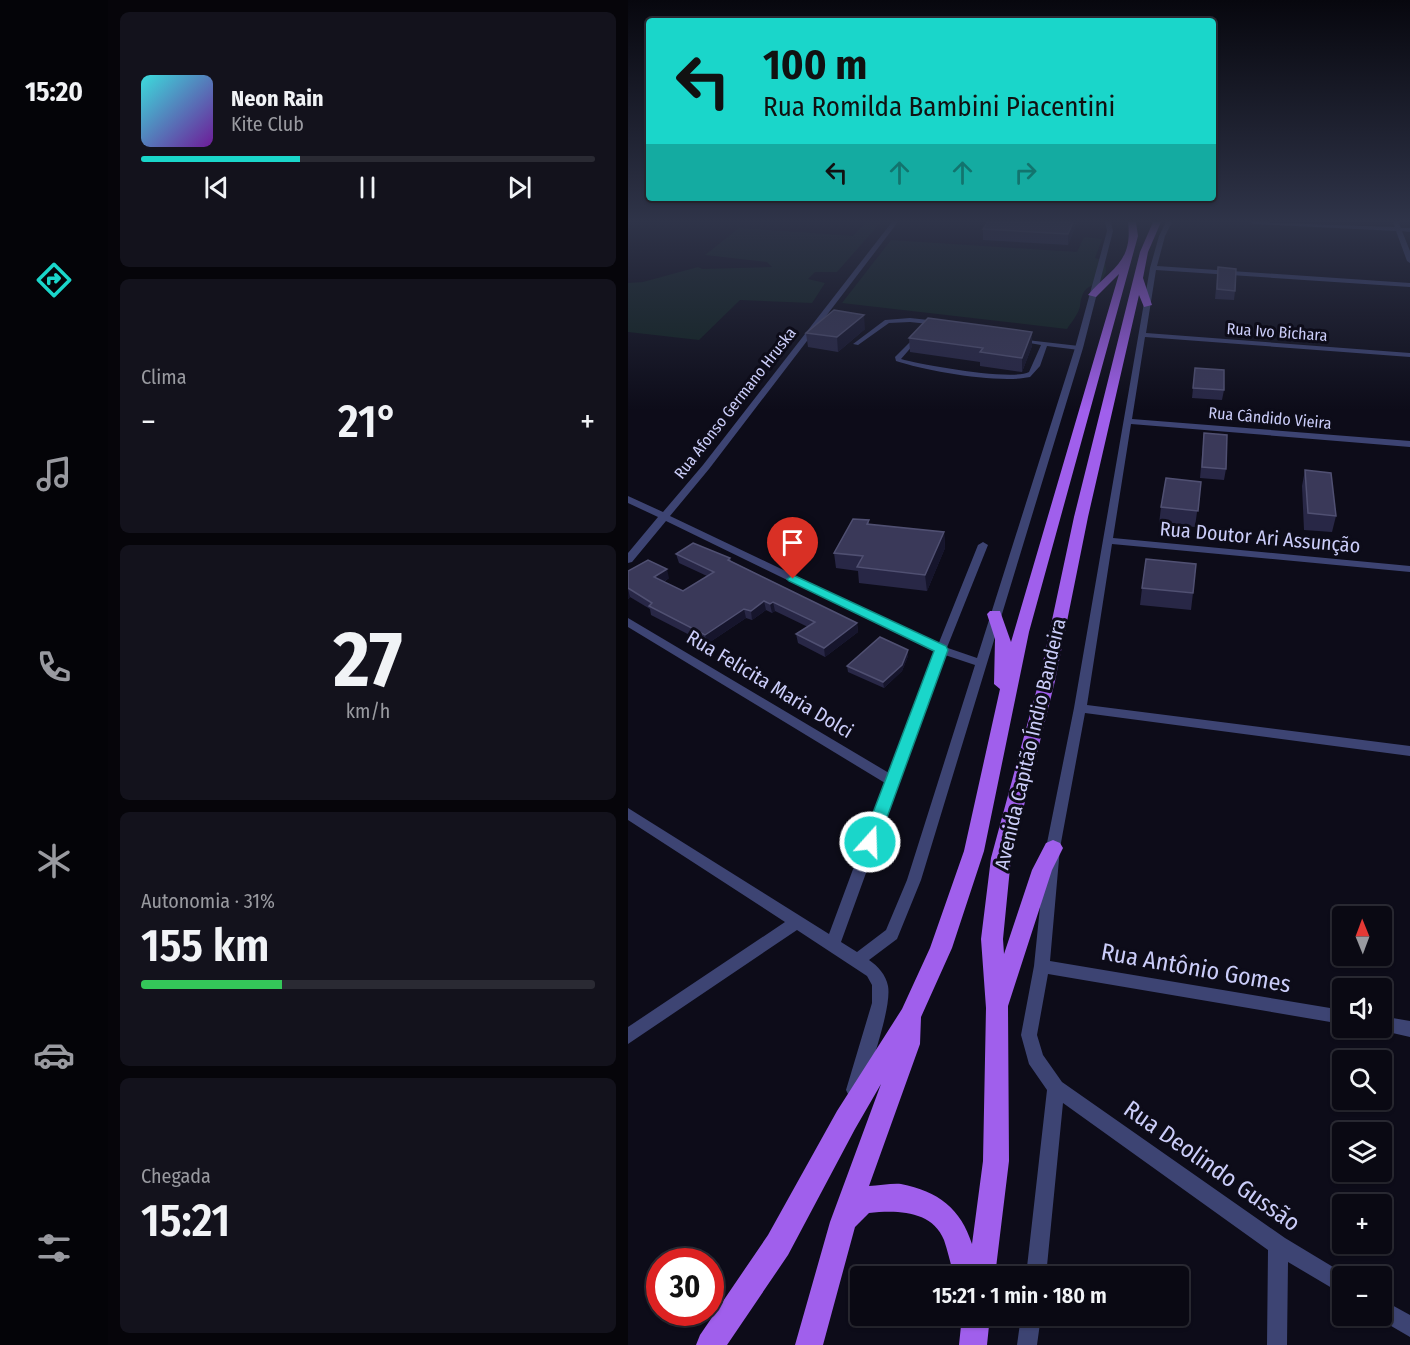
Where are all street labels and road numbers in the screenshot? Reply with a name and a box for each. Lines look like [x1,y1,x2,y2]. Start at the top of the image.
street label: Rua Ivo Bichara [1226,319,1328,345]
street label: Rua Afonso Germano Hruska [670,323,800,482]
street label: Rua Cândido Vieira [1208,403,1332,433]
street label: Rua Doutor Ari Assunção [1159,516,1361,558]
street label: Avenida Capitão Índio Bandeira [989,616,1071,872]
street label: Rua Felicita Maria Dolci [682,625,858,743]
street label: Rua Antônio Gomes [1099,938,1293,998]
street label: Rua Deolindo Gussão [1119,1095,1305,1237]

